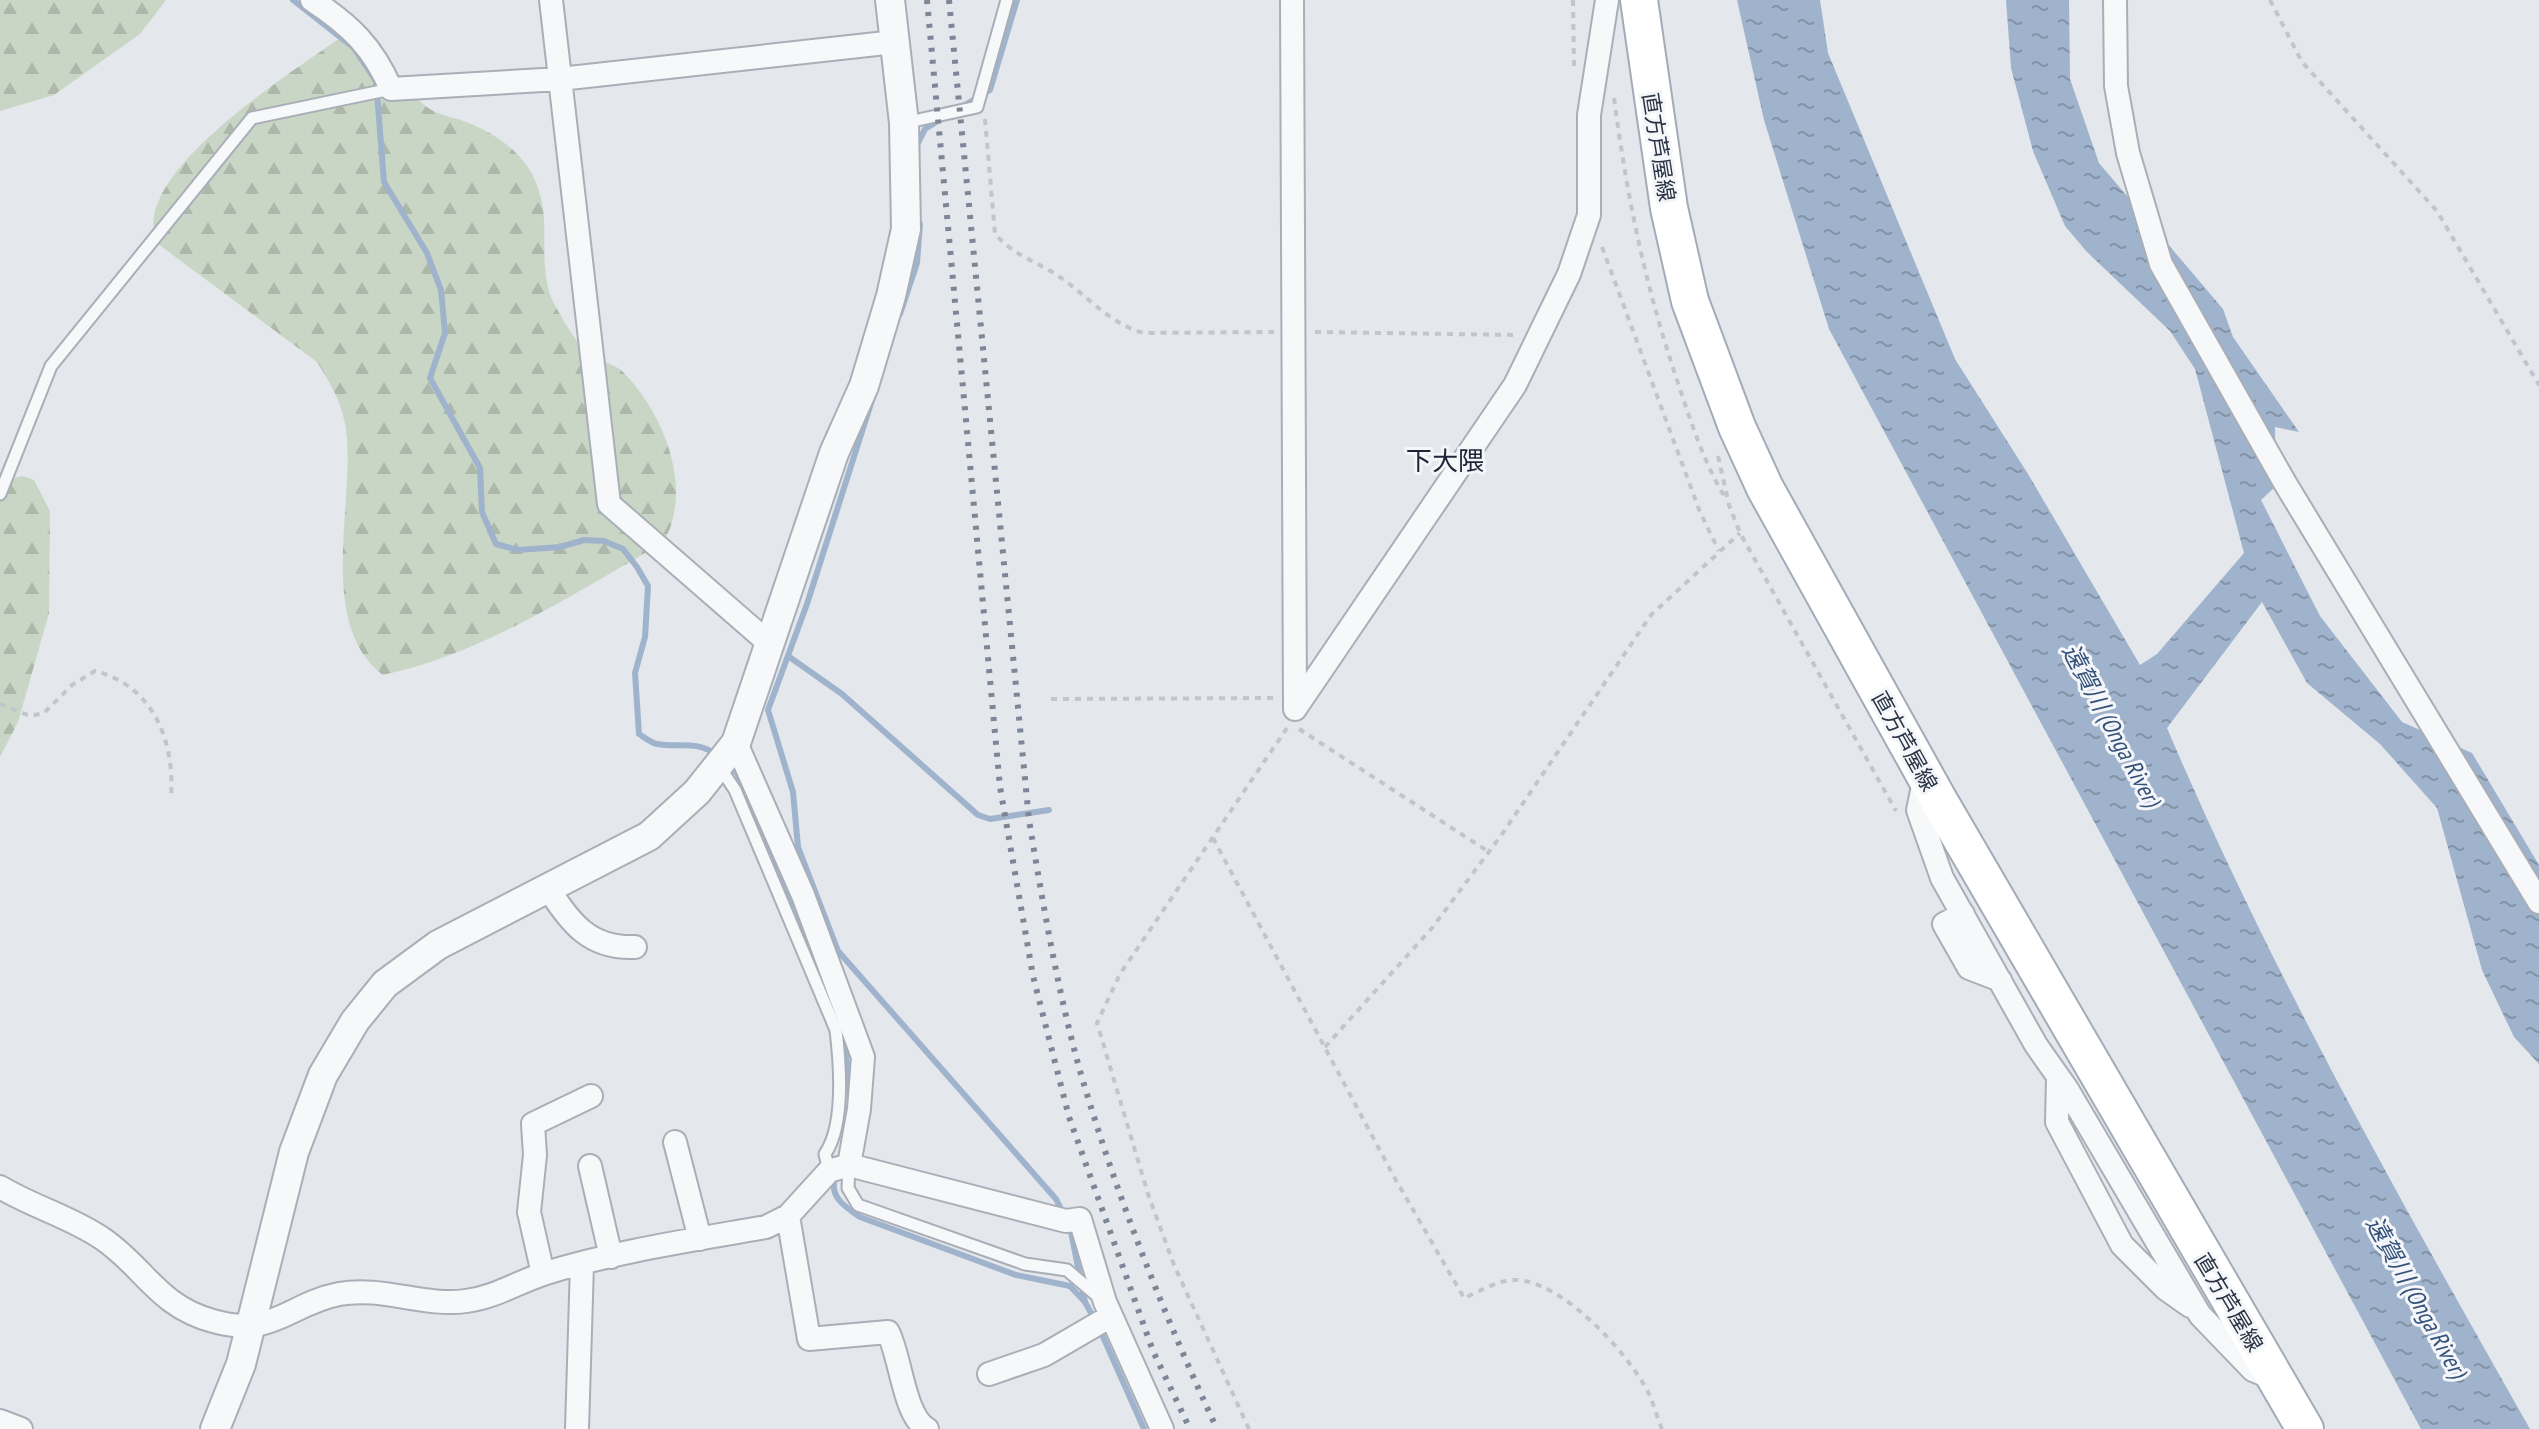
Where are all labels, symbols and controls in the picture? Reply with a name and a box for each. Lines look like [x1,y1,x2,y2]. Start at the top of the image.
street label: 直方芦屋線 [1637,90,1681,204]
district label: 下大隈 [1406,444,1484,477]
water label: 遠賀川 (Onga River) [2056,638,2168,813]
street label: 直方芦屋線 [1866,686,1944,796]
water label: 遠賀川 (Onga River) [2359,1211,2475,1385]
street label: 直方芦屋線 [2189,1248,2269,1356]

